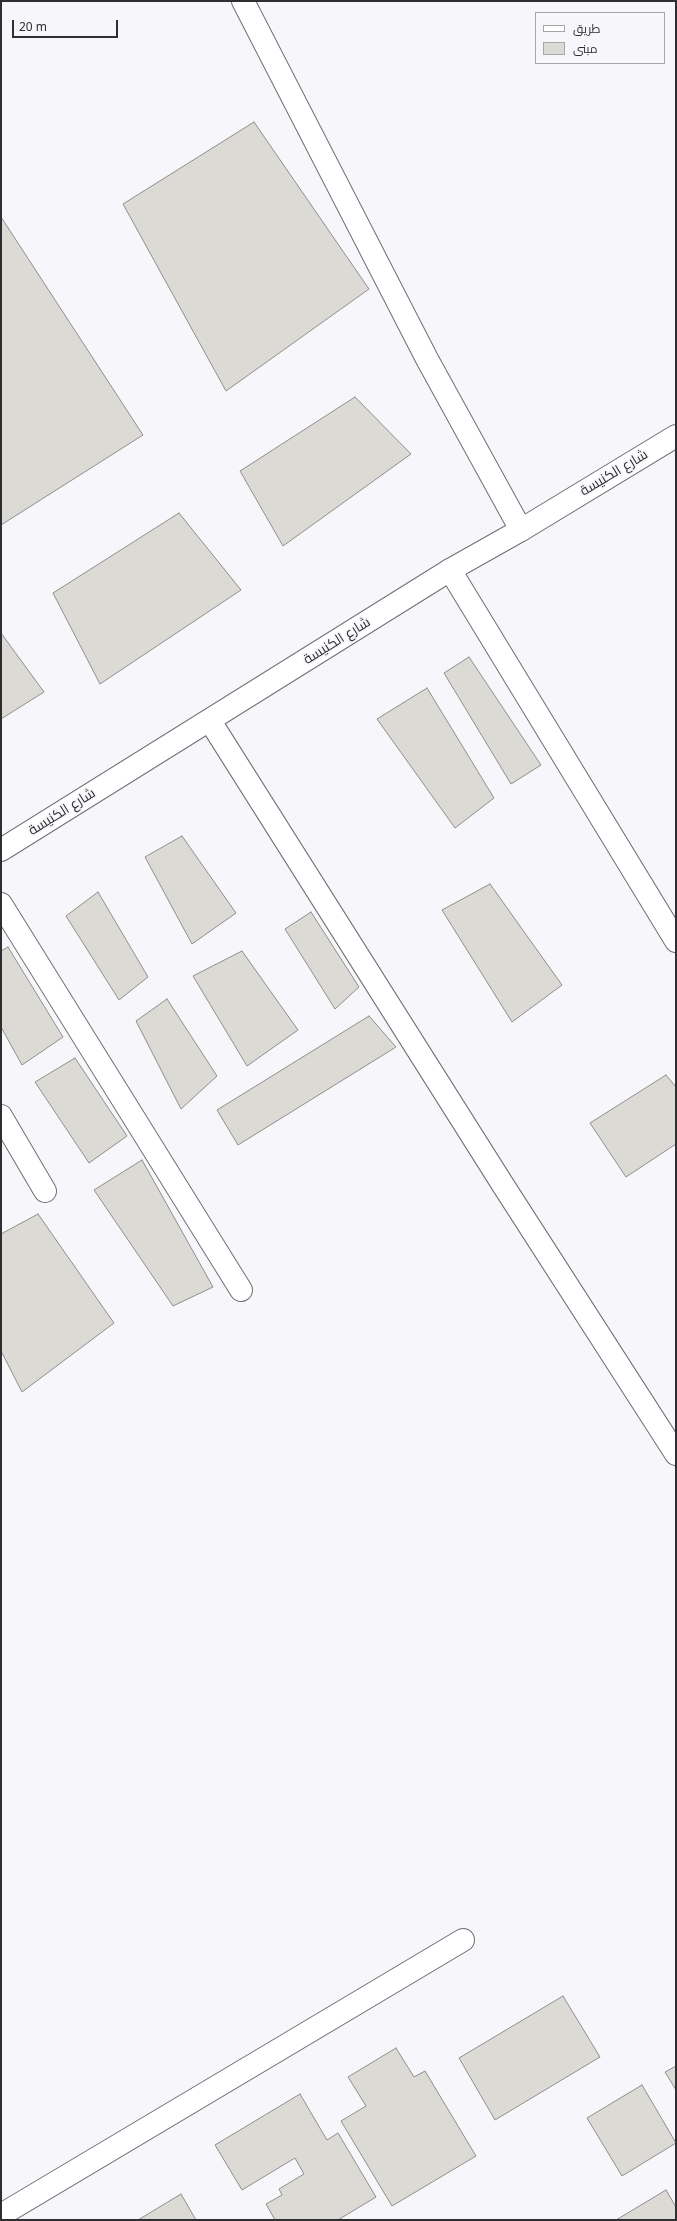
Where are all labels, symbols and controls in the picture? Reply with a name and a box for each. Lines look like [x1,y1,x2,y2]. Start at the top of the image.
scale bar [14,12,120,38]
legend [535,12,665,64]
text: 20 m [19,18,47,35]
text: طريق [573,20,600,37]
text: مبنى [573,40,598,57]
street label: شارع الكنيسة [577,446,651,500]
street label: شارع الكنيسة [300,614,374,668]
street label: شارع الكنيسة [25,785,99,839]

